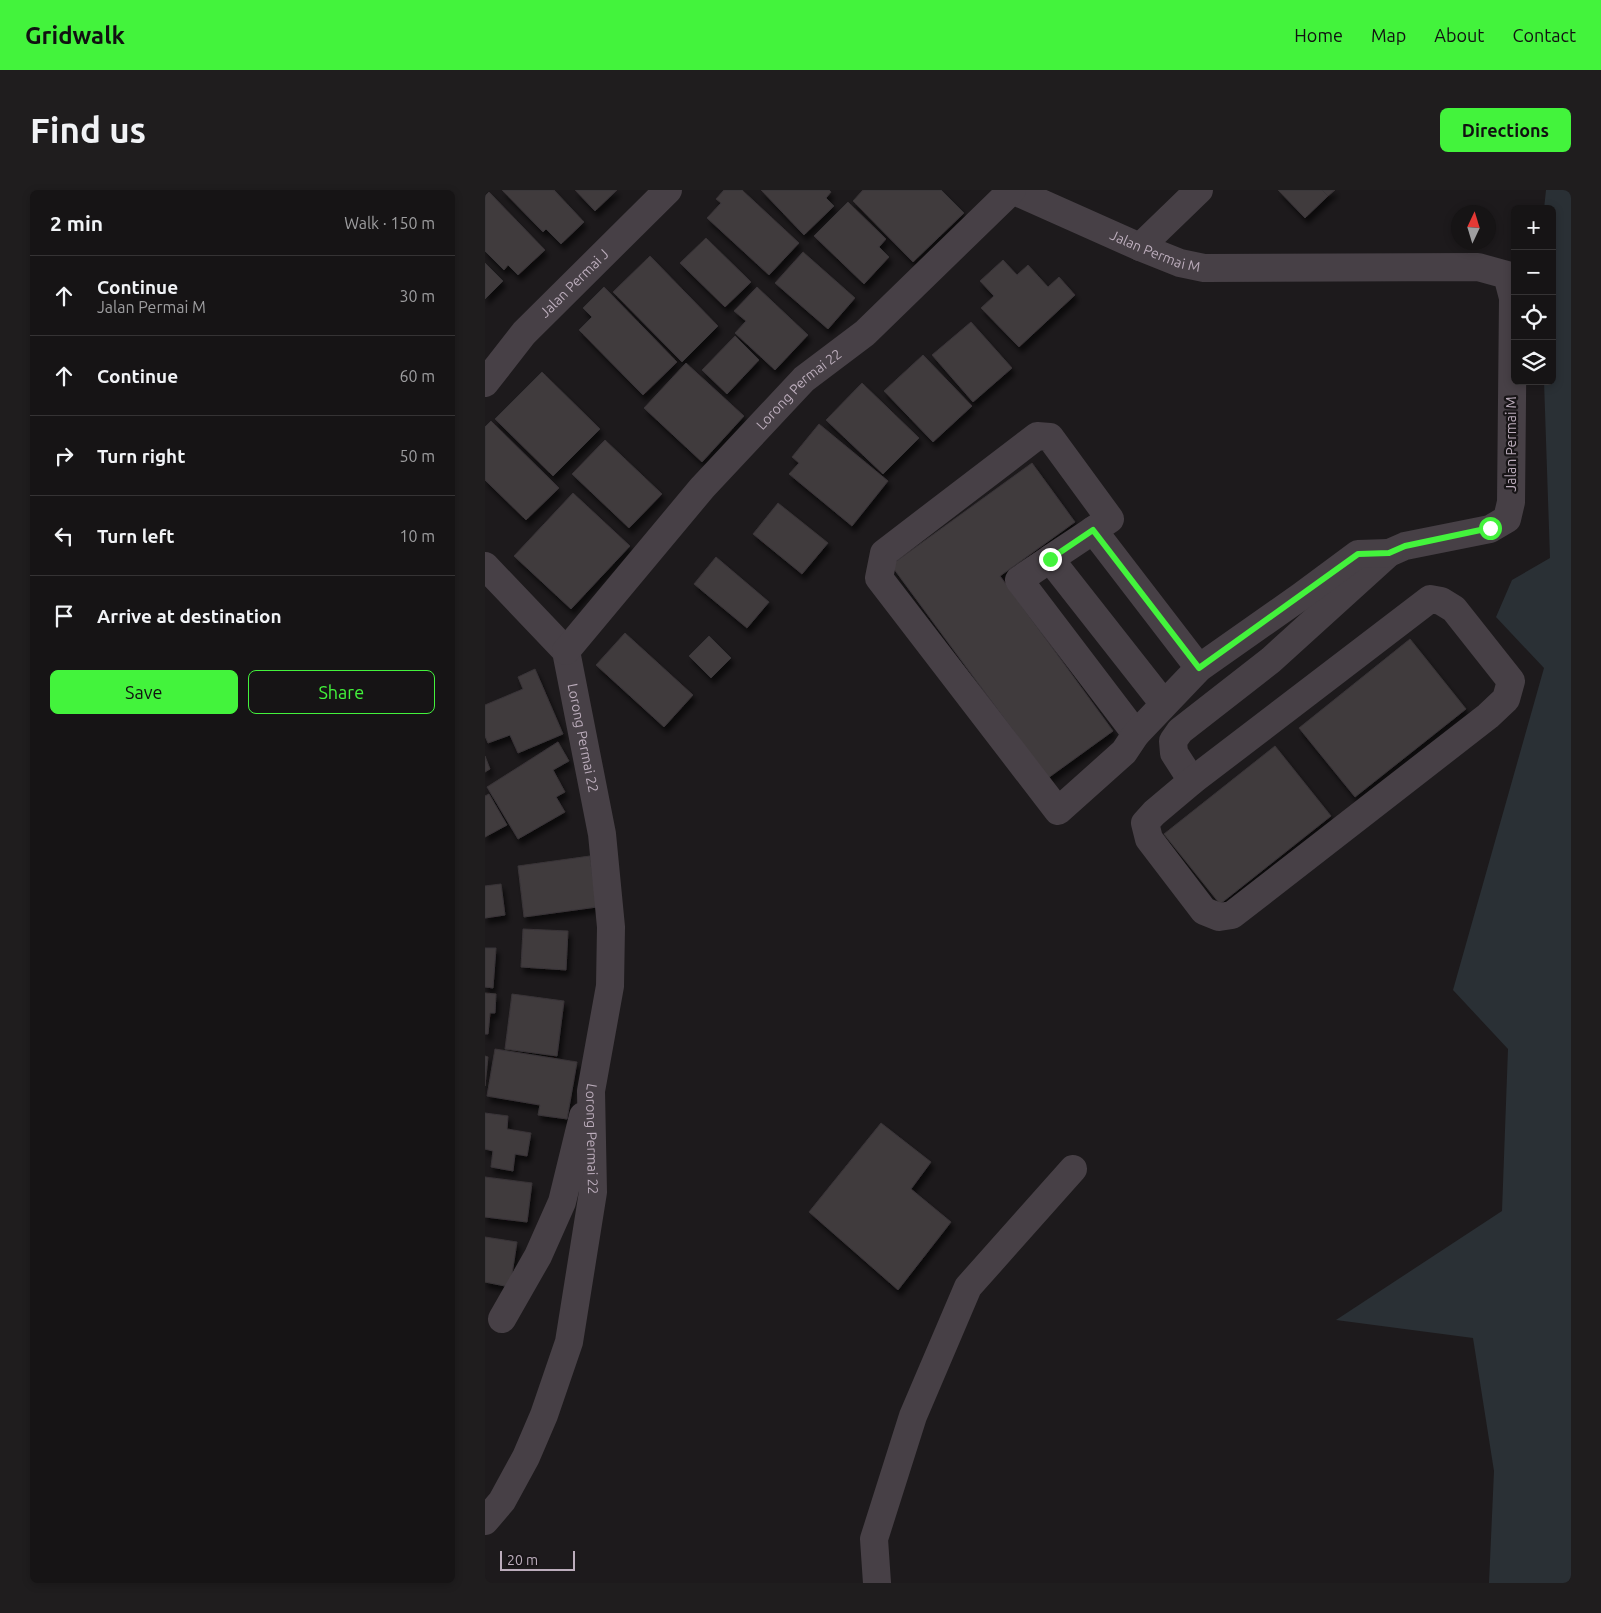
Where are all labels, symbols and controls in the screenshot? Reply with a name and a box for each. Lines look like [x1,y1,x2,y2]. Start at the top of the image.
text: Gridwalk [25,22,125,49]
text: Home [1294,25,1343,45]
text: Map [1371,25,1406,45]
text: About [1434,25,1484,45]
text: Contact [1512,25,1576,45]
button: Directions [1440,108,1571,152]
text: Find us [30,110,146,150]
north arrow [1451,205,1496,250]
map controls [1511,205,1556,385]
button: + [1511,205,1556,250]
text: 2 min [50,211,103,235]
text: Walk · 150 m [344,214,435,232]
street label: Jalan Permai M [1108,227,1202,275]
street label: Jalan Permai J [536,246,612,321]
button: − [1511,250,1556,295]
text: Continue [97,276,178,298]
icon: ahead [50,282,78,310]
text: 30 m [399,287,435,305]
button: locate [1511,295,1556,340]
text: Jalan Permai M [97,298,206,316]
button: layers [1511,340,1556,385]
street label: Lorong Permai 22 [753,346,845,433]
icon: ahead [50,362,78,390]
text: Continue [97,365,178,387]
text: 60 m [399,367,435,385]
street label: Jalan Permai M [1503,396,1519,492]
icon: right [50,442,78,470]
text: Turn right [97,445,185,467]
text: 50 m [399,447,435,465]
route start [1479,517,1502,540]
icon: left [50,522,78,550]
text: Turn left [97,525,175,547]
text: 10 m [399,527,435,545]
route end [1039,548,1062,571]
icon: arrive [50,602,78,630]
text: Arrive at destination [97,605,282,627]
button: Save [50,670,238,714]
button: Share [248,670,435,714]
street label: Lorong Permai 22 [565,682,602,794]
street label: Lorong Permai 22 [583,1082,601,1195]
scale bar [500,1548,575,1571]
text: 20 m [507,1552,538,1568]

